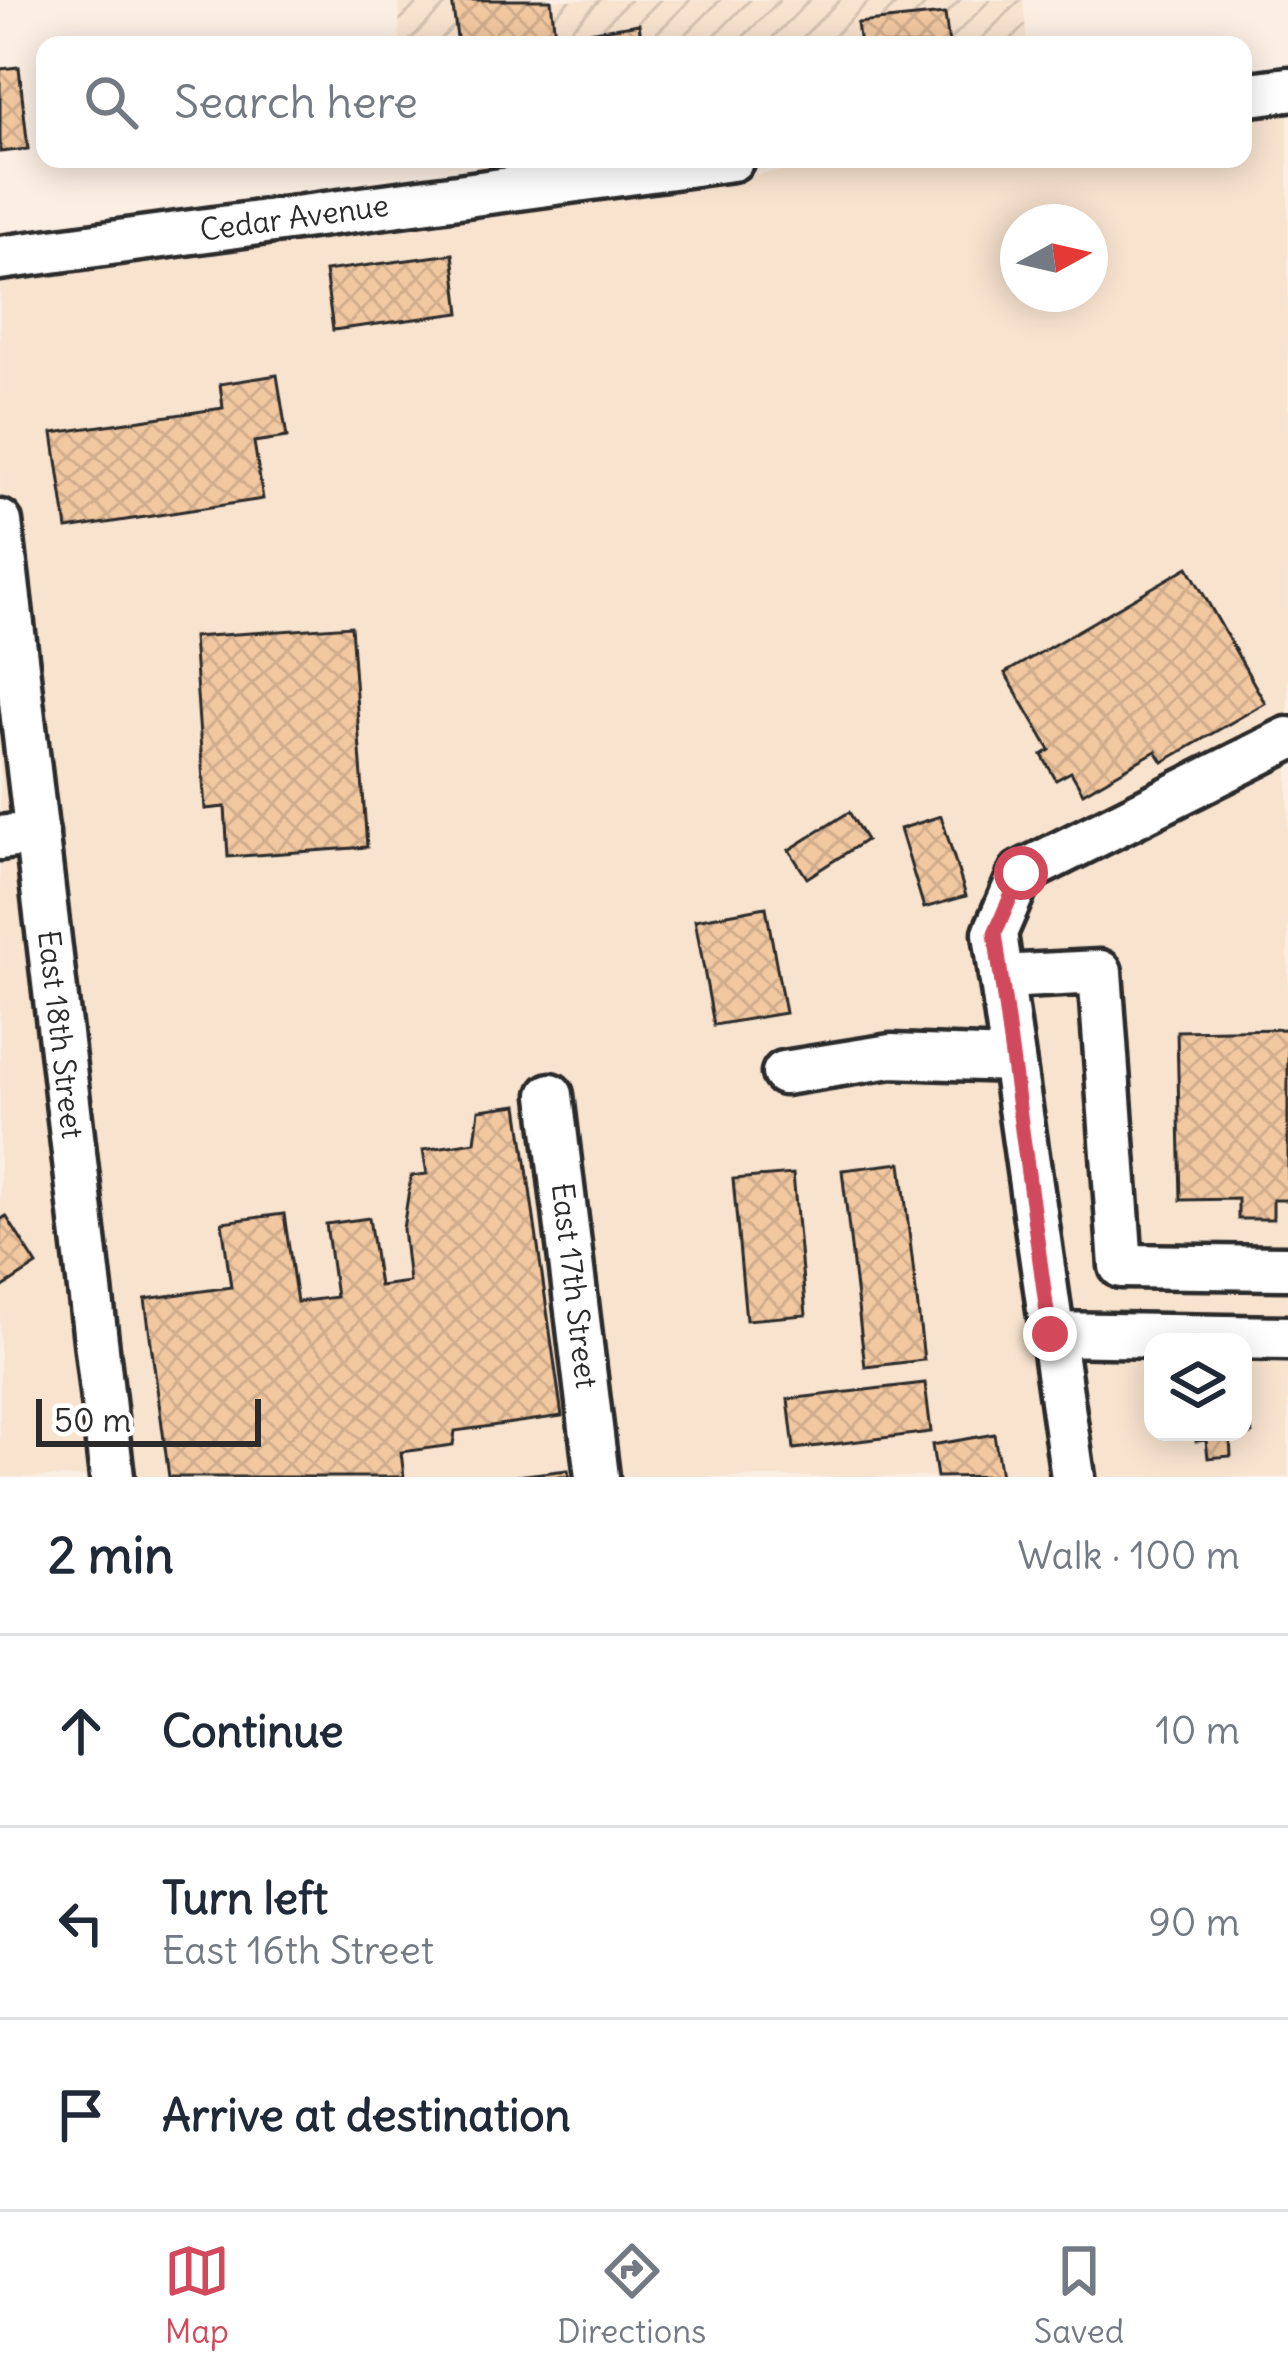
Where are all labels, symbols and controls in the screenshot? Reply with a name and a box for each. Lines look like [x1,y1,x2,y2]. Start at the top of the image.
search box [36,36,1252,168]
icon: search [78,69,144,135]
text: Search here [174,74,418,130]
street label: Cedar Avenue [198,186,391,249]
north arrow [1000,204,1108,312]
route start [994,846,1048,900]
street label: East 18th Street [30,928,92,1140]
street label: East 17th Street [544,1181,606,1390]
route end [1023,1307,1077,1361]
map controls [1144,1333,1252,1441]
button: layers [1144,1333,1252,1441]
scale bar [36,1393,261,1446]
text: 50 m [54,1399,131,1441]
text: 2 min [48,1523,174,1587]
text: Walk · 100 m [1017,1531,1240,1580]
icon: ahead [48,1698,114,1764]
text: Continue [162,1703,344,1759]
text: 10 m [1155,1706,1240,1755]
text: Turn left [162,1870,328,1926]
icon: left [48,1890,114,1956]
text: 90 m [1148,1898,1240,1947]
text: East 16th Street [162,1926,434,1975]
icon: arrive [48,2082,114,2148]
text: Arrive at destination [162,2087,571,2143]
tab: Map [164,2238,230,2352]
tab: Directions [557,2238,706,2352]
tab: Saved [1034,2238,1124,2352]

